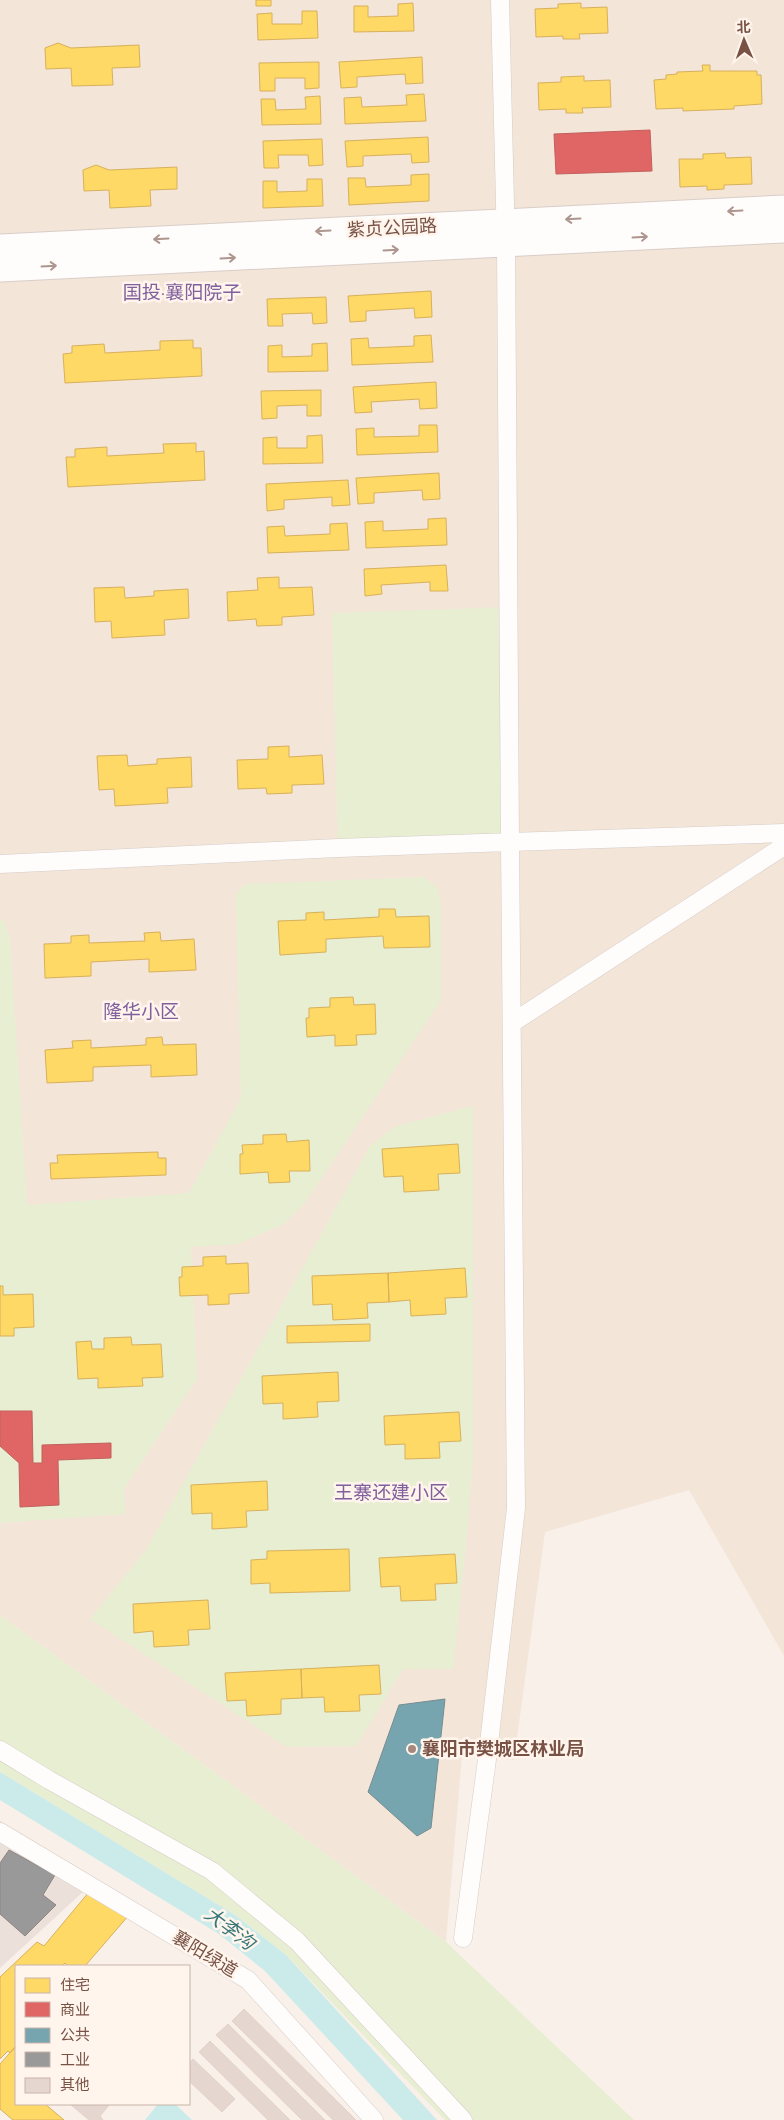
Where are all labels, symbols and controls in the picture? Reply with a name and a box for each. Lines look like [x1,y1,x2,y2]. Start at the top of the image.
north arrow [719,15,769,65]
text: 北 [736,20,751,35]
one-way arrow [728,206,744,215]
one-way arrow [565,214,581,223]
street label: 紫贞公园路 [347,216,437,240]
one-way arrow [316,227,332,236]
one-way arrow [632,233,648,242]
one-way arrow [153,235,169,244]
one-way arrow [383,245,399,254]
one-way arrow [220,253,236,262]
one-way arrow [40,262,56,271]
district label: 国投·襄阳院子 [123,282,241,303]
district label: 隆华小区 [103,1002,179,1022]
district label: 王寨还建小区 [334,1483,448,1503]
place label: 襄阳市樊城区林业局 [422,1739,584,1759]
marker: 襄阳市樊城区林业局 [406,1743,418,1755]
water label: 大李沟 [201,1904,260,1955]
street label: 襄阳绿道 [169,1927,241,1981]
legend [15,1965,190,2105]
text: 住宅 [60,1977,90,1993]
text: 商业 [60,2002,90,2018]
text: 公共 [60,2027,90,2043]
text: 工业 [60,2052,90,2068]
text: 其他 [60,2077,90,2093]

